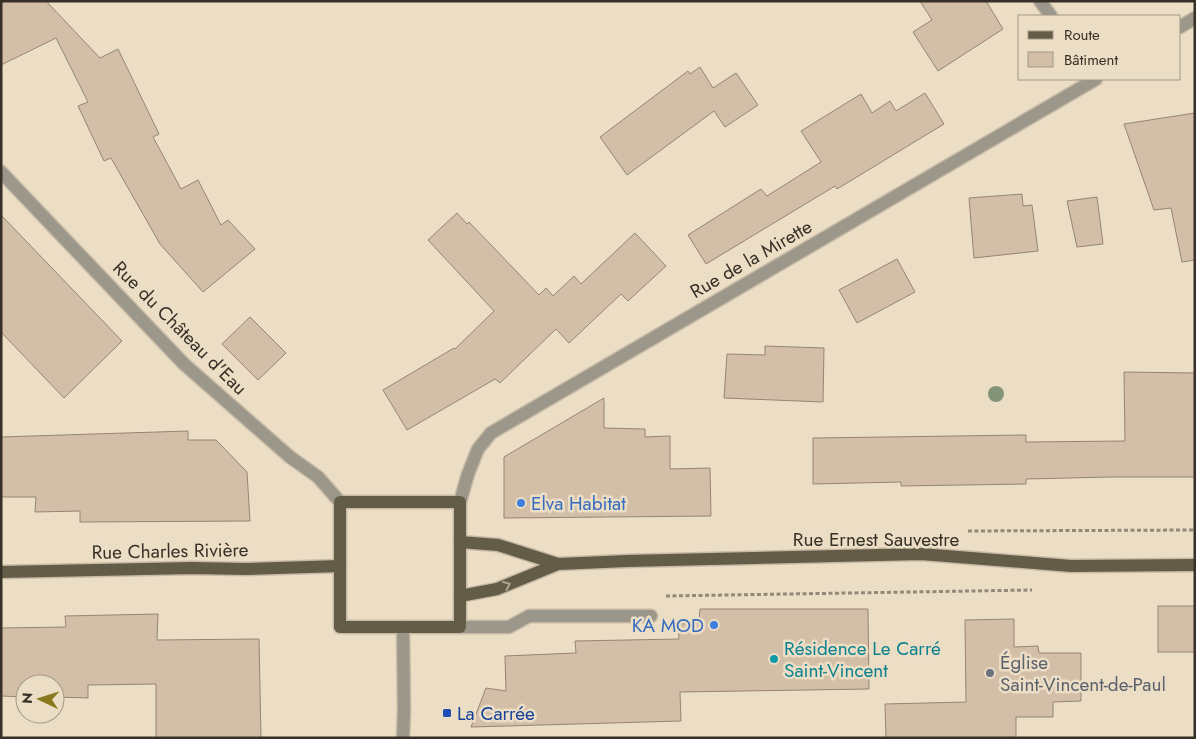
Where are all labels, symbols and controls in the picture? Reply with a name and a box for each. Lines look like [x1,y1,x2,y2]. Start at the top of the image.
legend [1018,15,1181,80]
text: Route [1064,24,1100,46]
text: Bâtiment [1064,49,1118,71]
street label: Rue de la Mirette [685,213,817,305]
street label: Rue du Château d'Eau [107,255,253,401]
place label: Elva Habitat [531,490,626,517]
marker: Elva Habitat [515,497,527,509]
street label: Rue Ernest Sauvestre [793,526,959,553]
street label: Rue Charles Rivière [91,536,249,566]
one-way arrow [502,581,511,591]
place label: KA MOD [632,612,704,639]
marker: KA MOD [708,619,720,631]
place label: Résidence Le Carré Saint-Vincent [784,635,941,684]
place label: Église Saint-Vincent-de-Paul [1000,649,1166,698]
marker: Résidence Le Carré Saint-Vincent [768,653,780,665]
marker: Église Saint-Vincent-de-Paul [984,667,996,679]
north arrow [15,674,65,724]
text: N [17,692,37,704]
place label: La Carrée [457,700,535,727]
marker: La Carrée [441,707,453,719]

